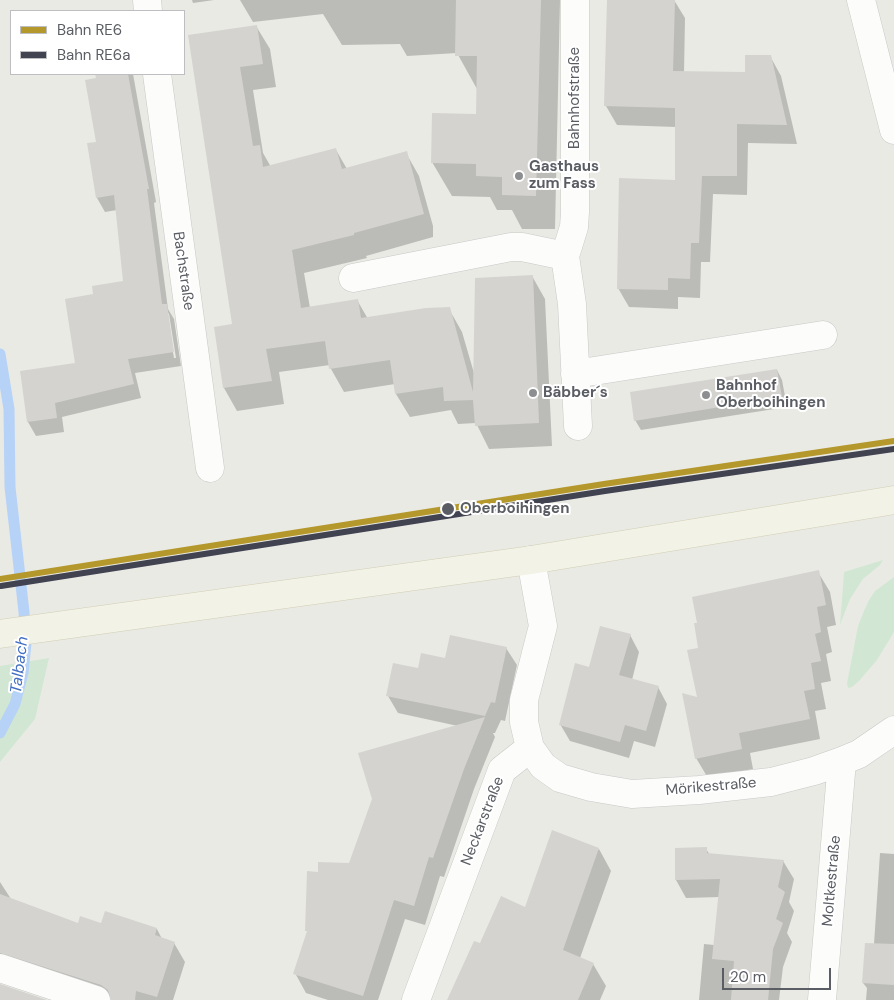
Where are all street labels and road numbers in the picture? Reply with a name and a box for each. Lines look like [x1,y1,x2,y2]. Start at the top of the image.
street label: Bahnhofstraße [566,47,584,149]
street label: Bachstraße [169,230,197,312]
street label: Neckarstraße [458,774,508,868]
street label: Mörikestraße [665,774,757,800]
street label: Moltkestraße [819,835,845,927]

